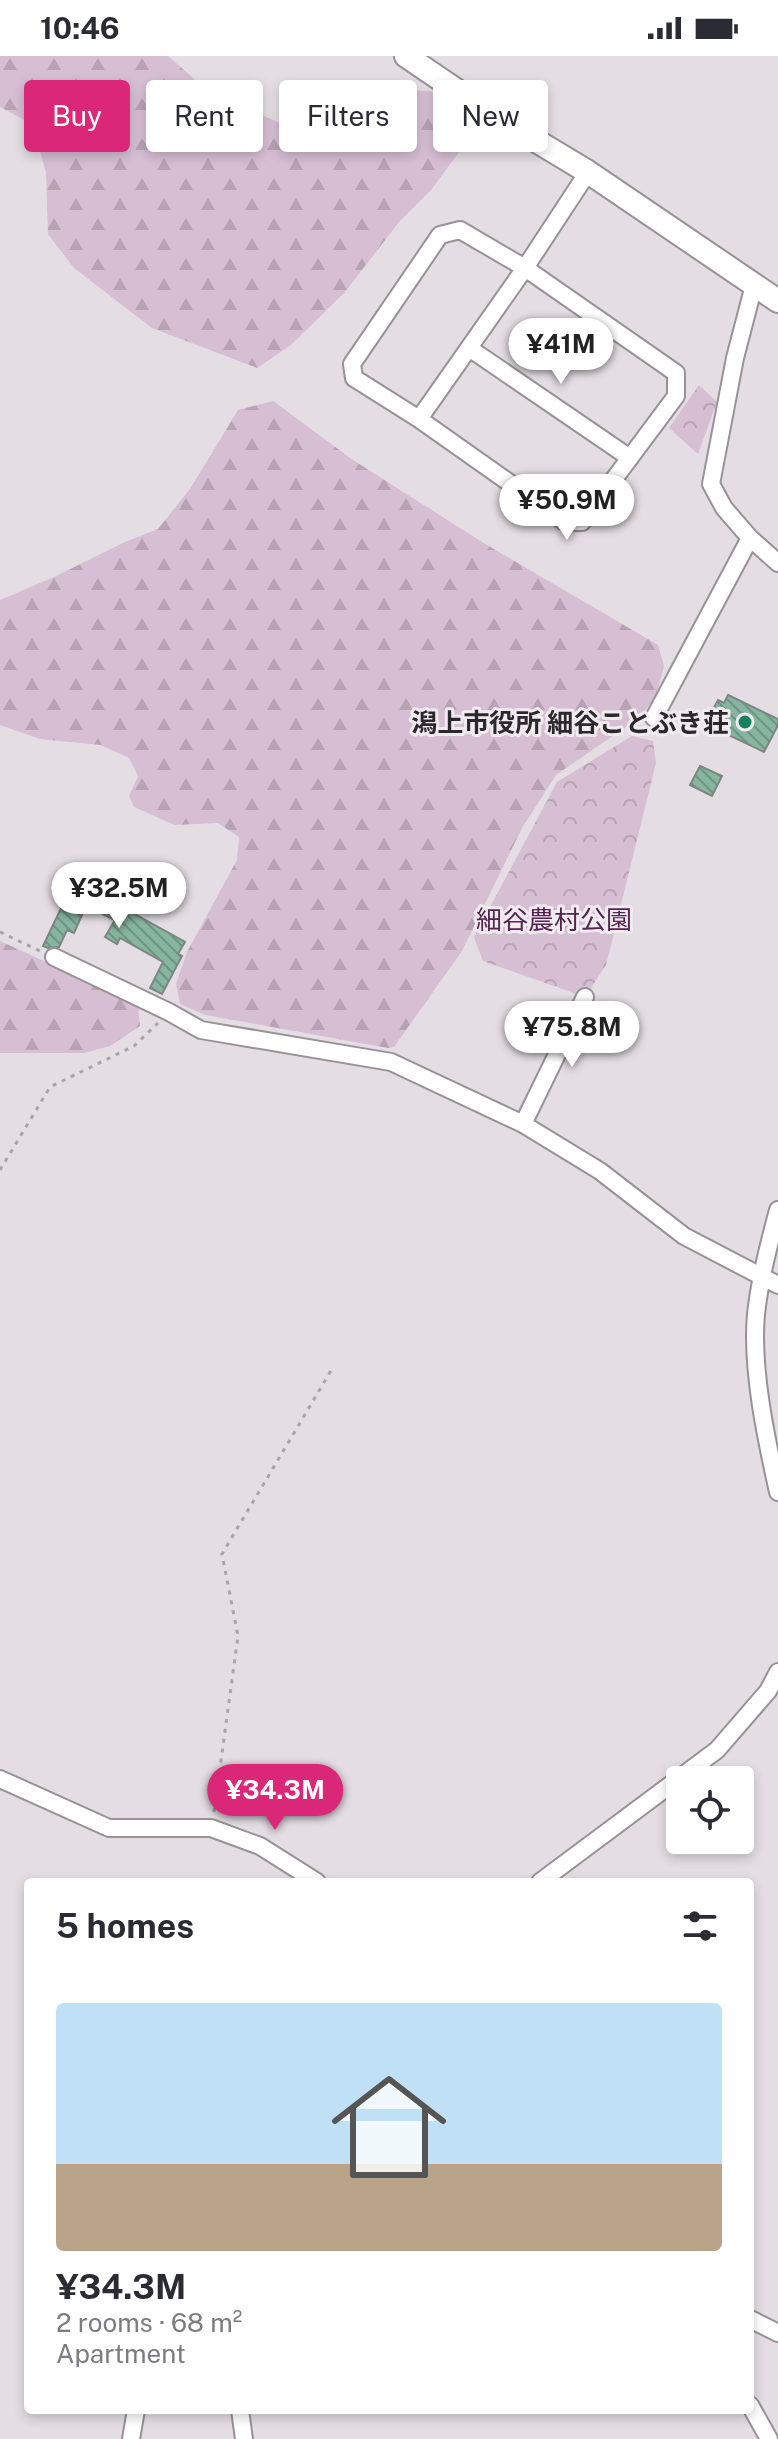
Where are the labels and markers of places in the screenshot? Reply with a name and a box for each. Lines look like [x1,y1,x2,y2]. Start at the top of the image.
pin: ¥41M [514,318,608,386]
pin: ¥50.9M [502,474,632,542]
place label: 潟上市役所 細谷ことぶき荘 [411,707,729,738]
marker: 潟上市役所 細谷ことぶき荘 [736,713,754,731]
pin: ¥32.5M [54,862,184,930]
pin: ¥75.8M [507,1001,637,1069]
pin: ¥34.3M [210,1764,340,1832]

